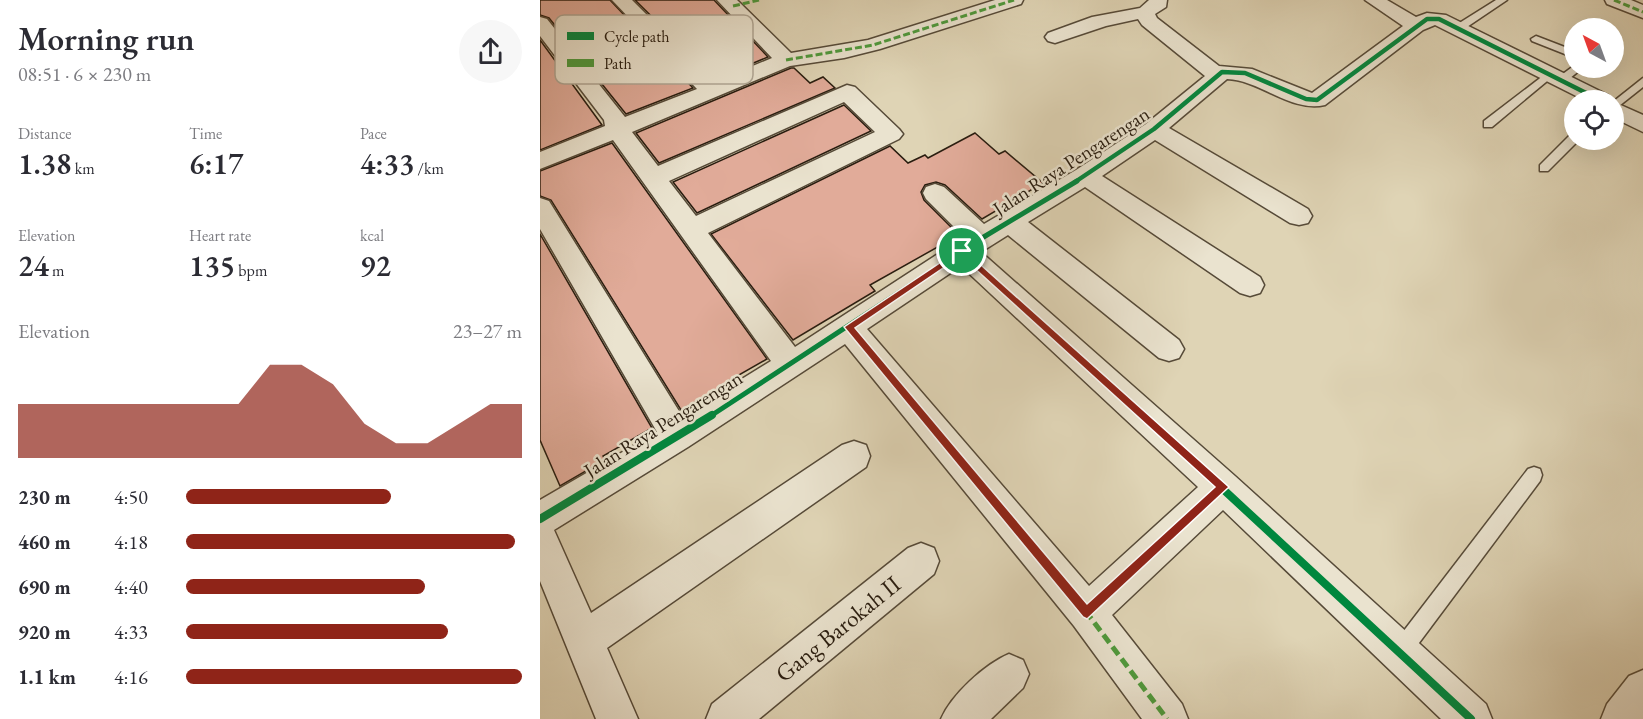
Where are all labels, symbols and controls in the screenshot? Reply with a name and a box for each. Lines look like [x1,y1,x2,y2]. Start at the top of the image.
legend [555,15,753,84]
text: Morning run [18,17,195,60]
north arrow [1564,18,1624,78]
map controls [1564,18,1624,150]
button: share [459,20,522,83]
text: Cycle path [604,26,669,47]
text: Path [604,53,632,74]
text: 08:51 · 6 × 230 m [18,61,151,87]
button: locate [1564,90,1624,150]
street label: Jalan Raya Pengarengan [986,100,1155,223]
text: Distance [18,123,71,144]
text: Time [189,123,222,144]
text: Pace [360,123,387,144]
text: 1.38 [18,144,71,183]
text: 6:17 [189,144,243,183]
text: 4:33 [360,144,414,183]
text: km [71,158,95,179]
text: /km [414,158,444,179]
text: Elevation [18,225,76,246]
text: Heart rate [189,225,251,246]
text: kcal [360,225,384,246]
pin [936,225,987,276]
icon: arrive [945,234,978,267]
text: 24 [18,246,49,285]
text: 135 [189,246,235,285]
text: 92 [360,246,391,285]
text: m [49,260,64,281]
text: bpm [235,260,267,281]
text: Elevation [18,318,90,344]
text: 23–27 m [453,318,522,344]
street label: Jalan Raya Pengarengan [577,365,747,484]
text: 230 m [18,484,71,510]
text: 4:50 [114,484,148,510]
text: 460 m [18,529,71,555]
text: 4:18 [114,529,148,555]
street label: Gang Barokah II [769,569,907,689]
text: 690 m [18,574,71,600]
text: 4:40 [114,574,148,600]
text: 920 m [18,619,71,645]
text: 4:33 [114,619,148,645]
text: 1.1 km [18,664,76,690]
text: 4:16 [114,664,148,690]

